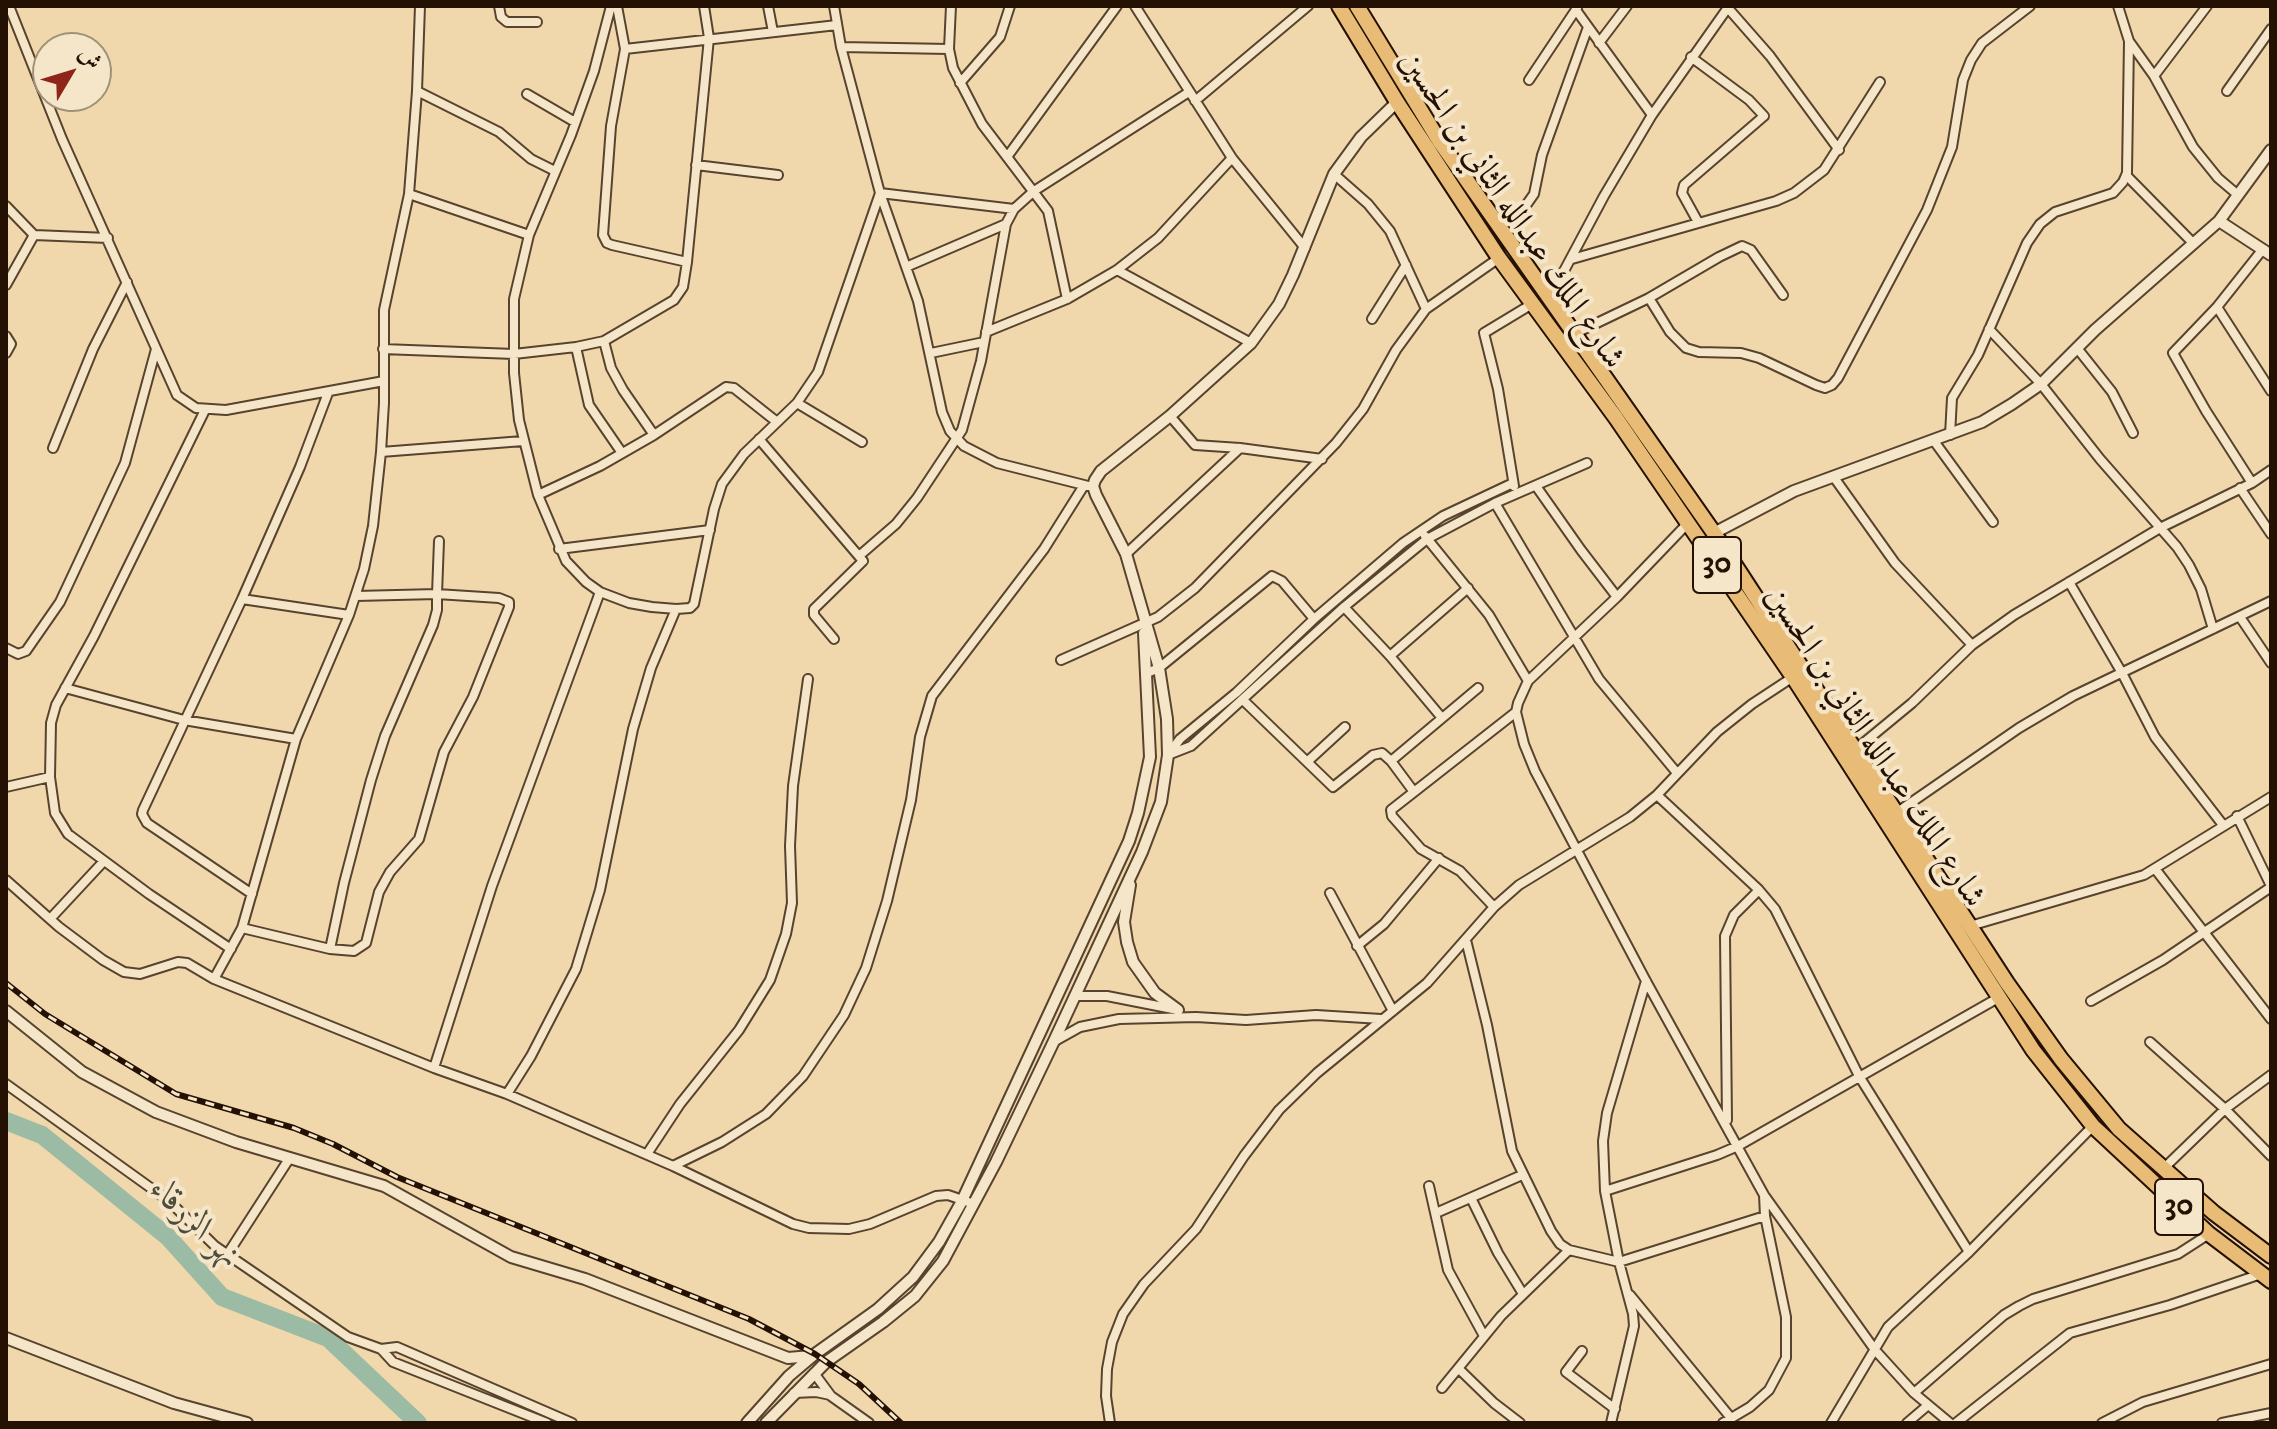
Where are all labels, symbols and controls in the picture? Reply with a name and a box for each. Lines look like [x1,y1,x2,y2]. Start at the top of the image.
north arrow [32,32,112,112]
text: ش [72,41,107,75]
street label: شارع الملك عبدالله الثاني بن الحسين [1388,44,1632,378]
road number: 30 [1693,537,1741,593]
street label: شارع الملك عبدالله الثاني بن الحسين [1754,579,1992,917]
water label: نهر الزرقاء [139,1170,249,1280]
road number: 30 [2155,1179,2203,1235]

